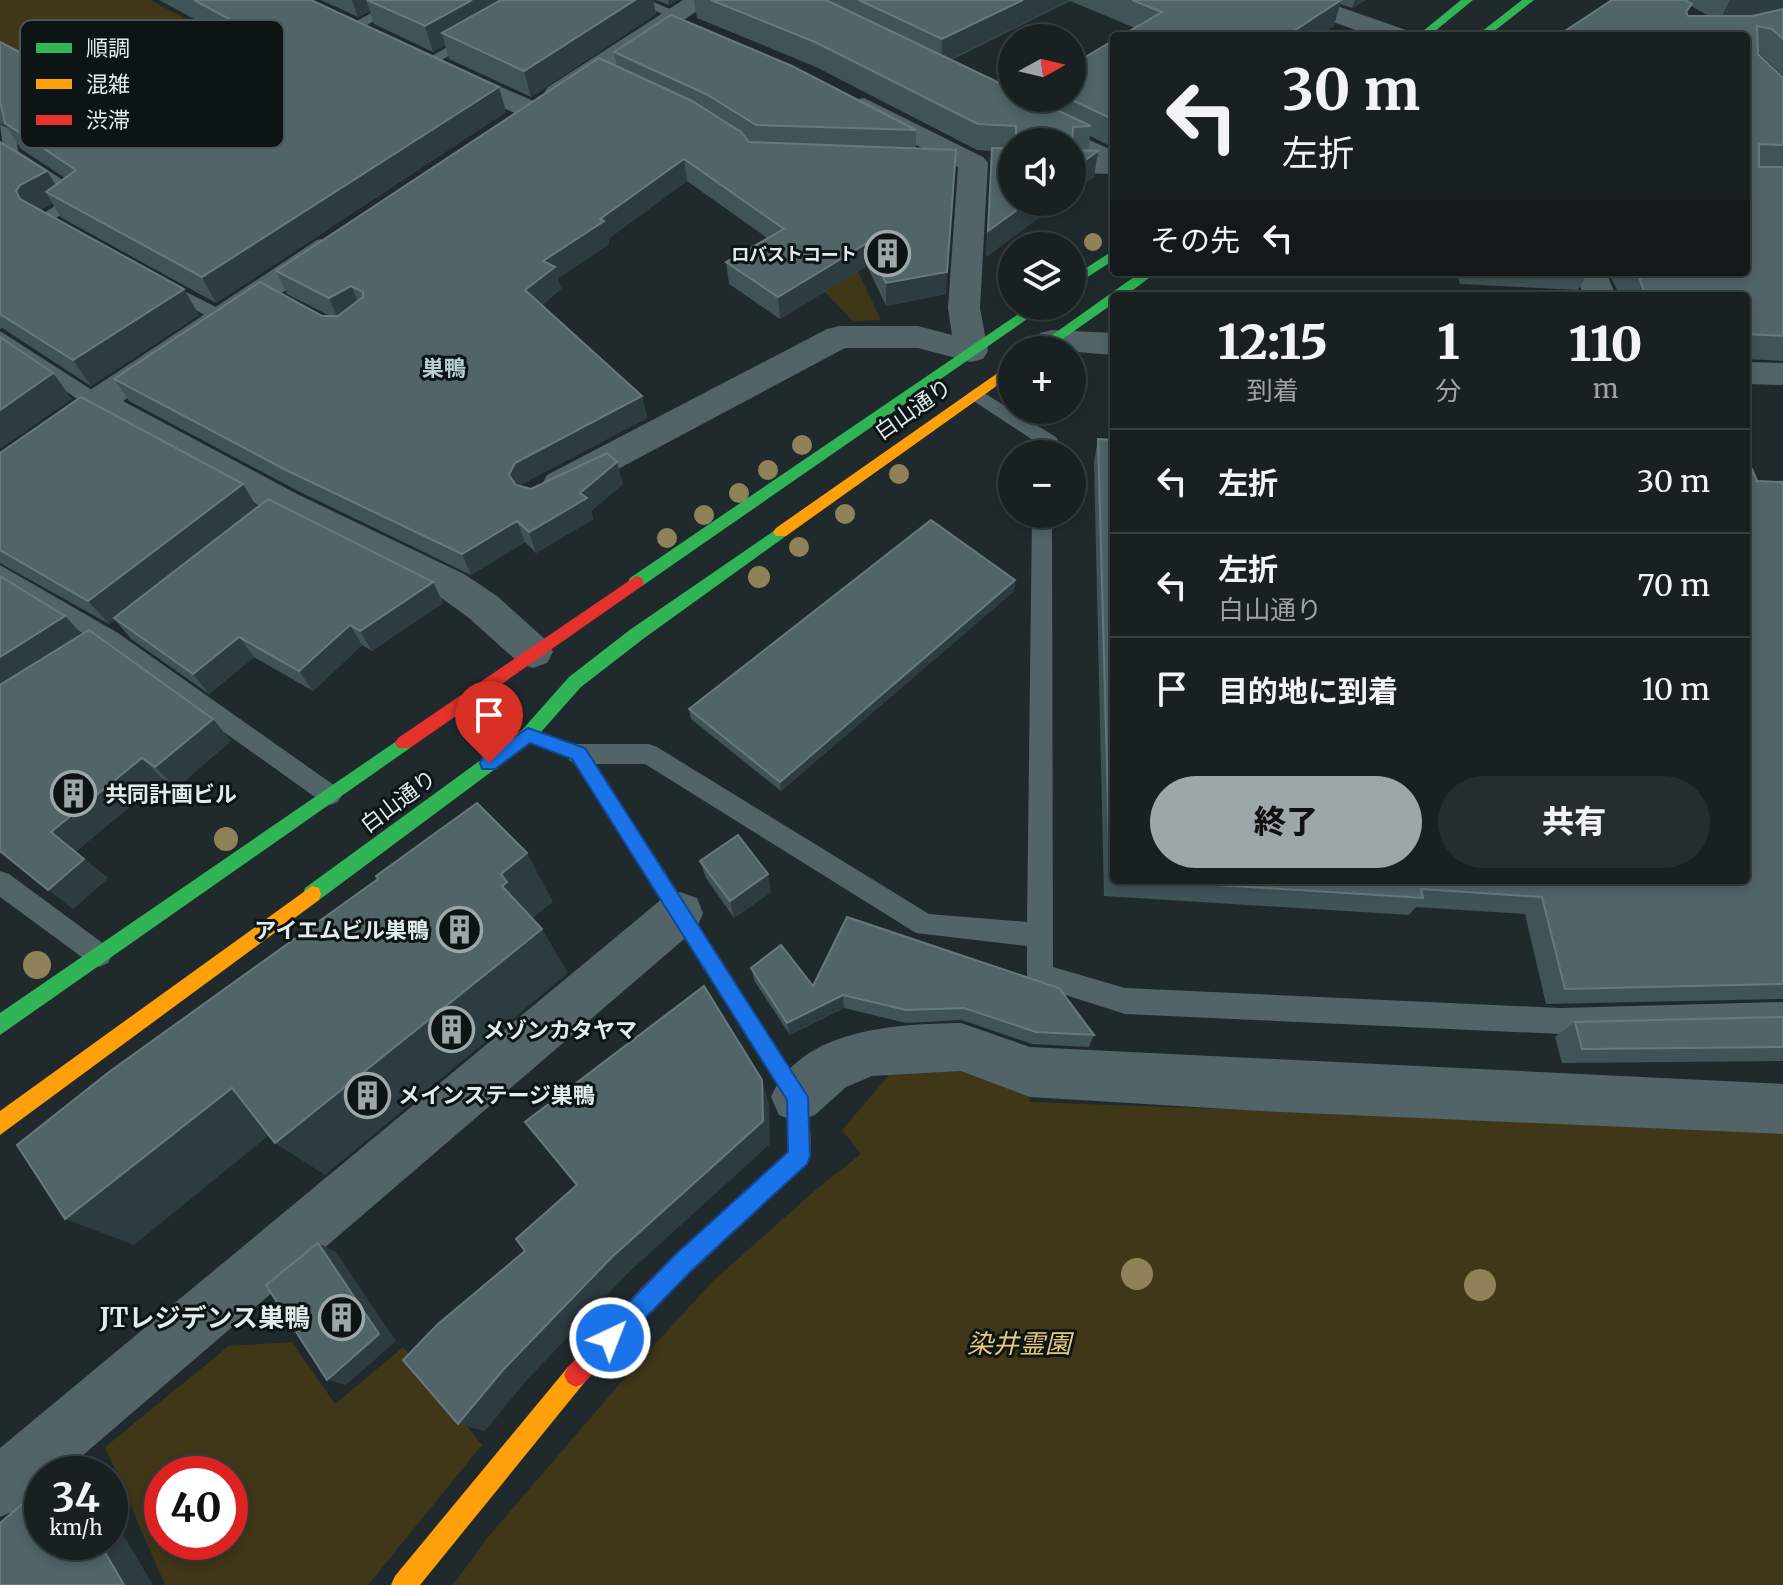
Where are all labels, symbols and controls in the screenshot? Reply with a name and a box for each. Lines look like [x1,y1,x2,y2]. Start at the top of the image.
legend [20,20,284,148]
north arrow [998,24,1086,112]
map controls [998,24,1086,528]
text: 順調 [86,34,130,62]
text: 30 m [1282,55,1420,125]
icon: left [1150,64,1254,168]
text: 混雑 [86,70,130,98]
text: 渋滞 [86,106,130,134]
button: sound [998,128,1086,216]
text: 左折 [1282,131,1354,176]
icon: left [1256,216,1300,260]
text: その先 [1150,221,1240,259]
building icon: ロバストコート [864,230,912,278]
button: layers [998,232,1086,320]
place label: ロバストコート [731,243,857,266]
text: 12:15 [1217,312,1328,372]
text: 1 [1437,312,1460,372]
text: 110 [1569,314,1643,374]
button: + [998,336,1086,424]
district label: 巣鴨 [422,354,466,382]
street label: 白山通り [869,372,957,446]
text: m [1593,372,1619,405]
text: 到着 [1247,374,1299,407]
text: 分 [1435,374,1461,407]
button: − [998,440,1086,528]
icon: left [1150,459,1194,503]
text: 30 m [1637,462,1710,500]
text: 左折 [1218,464,1278,502]
text: 左折 [1218,550,1278,588]
icon: left [1150,563,1194,607]
text: 70 m [1637,566,1710,604]
text: 白山通り [1218,593,1322,626]
icon: arrive [1150,667,1194,711]
text: 10 m [1642,670,1710,708]
text: 目的地に到着 [1218,672,1398,710]
pin [455,681,523,763]
icon: arrive [467,693,511,737]
street label: 白山通り [354,763,442,839]
building icon: 共同計画ビル [50,770,98,818]
button: 終了 [1150,776,1422,868]
button: 共有 [1438,776,1710,868]
place label: 共同計画ビル [105,780,237,808]
building icon: アイエムビル巣鴨 [436,906,484,954]
place label: アイエムビル巣鴨 [254,916,429,944]
building icon: メゾンカタヤマ [428,1006,476,1054]
place label: メゾンカタヤマ [483,1016,637,1044]
building icon: メインステージ巣鴨 [343,1071,391,1119]
place label: メインステージ巣鴨 [398,1081,595,1109]
building icon: JTレジデンス巣鴨 [317,1293,365,1341]
position arrow [568,1296,652,1380]
place label: JTレジデンス巣鴨 [99,1301,310,1334]
park label: 染井霊園 [967,1327,1075,1360]
speed limit sign: 40 [144,1456,248,1560]
text: 34 [52,1473,100,1523]
text: km/h [50,1515,102,1540]

